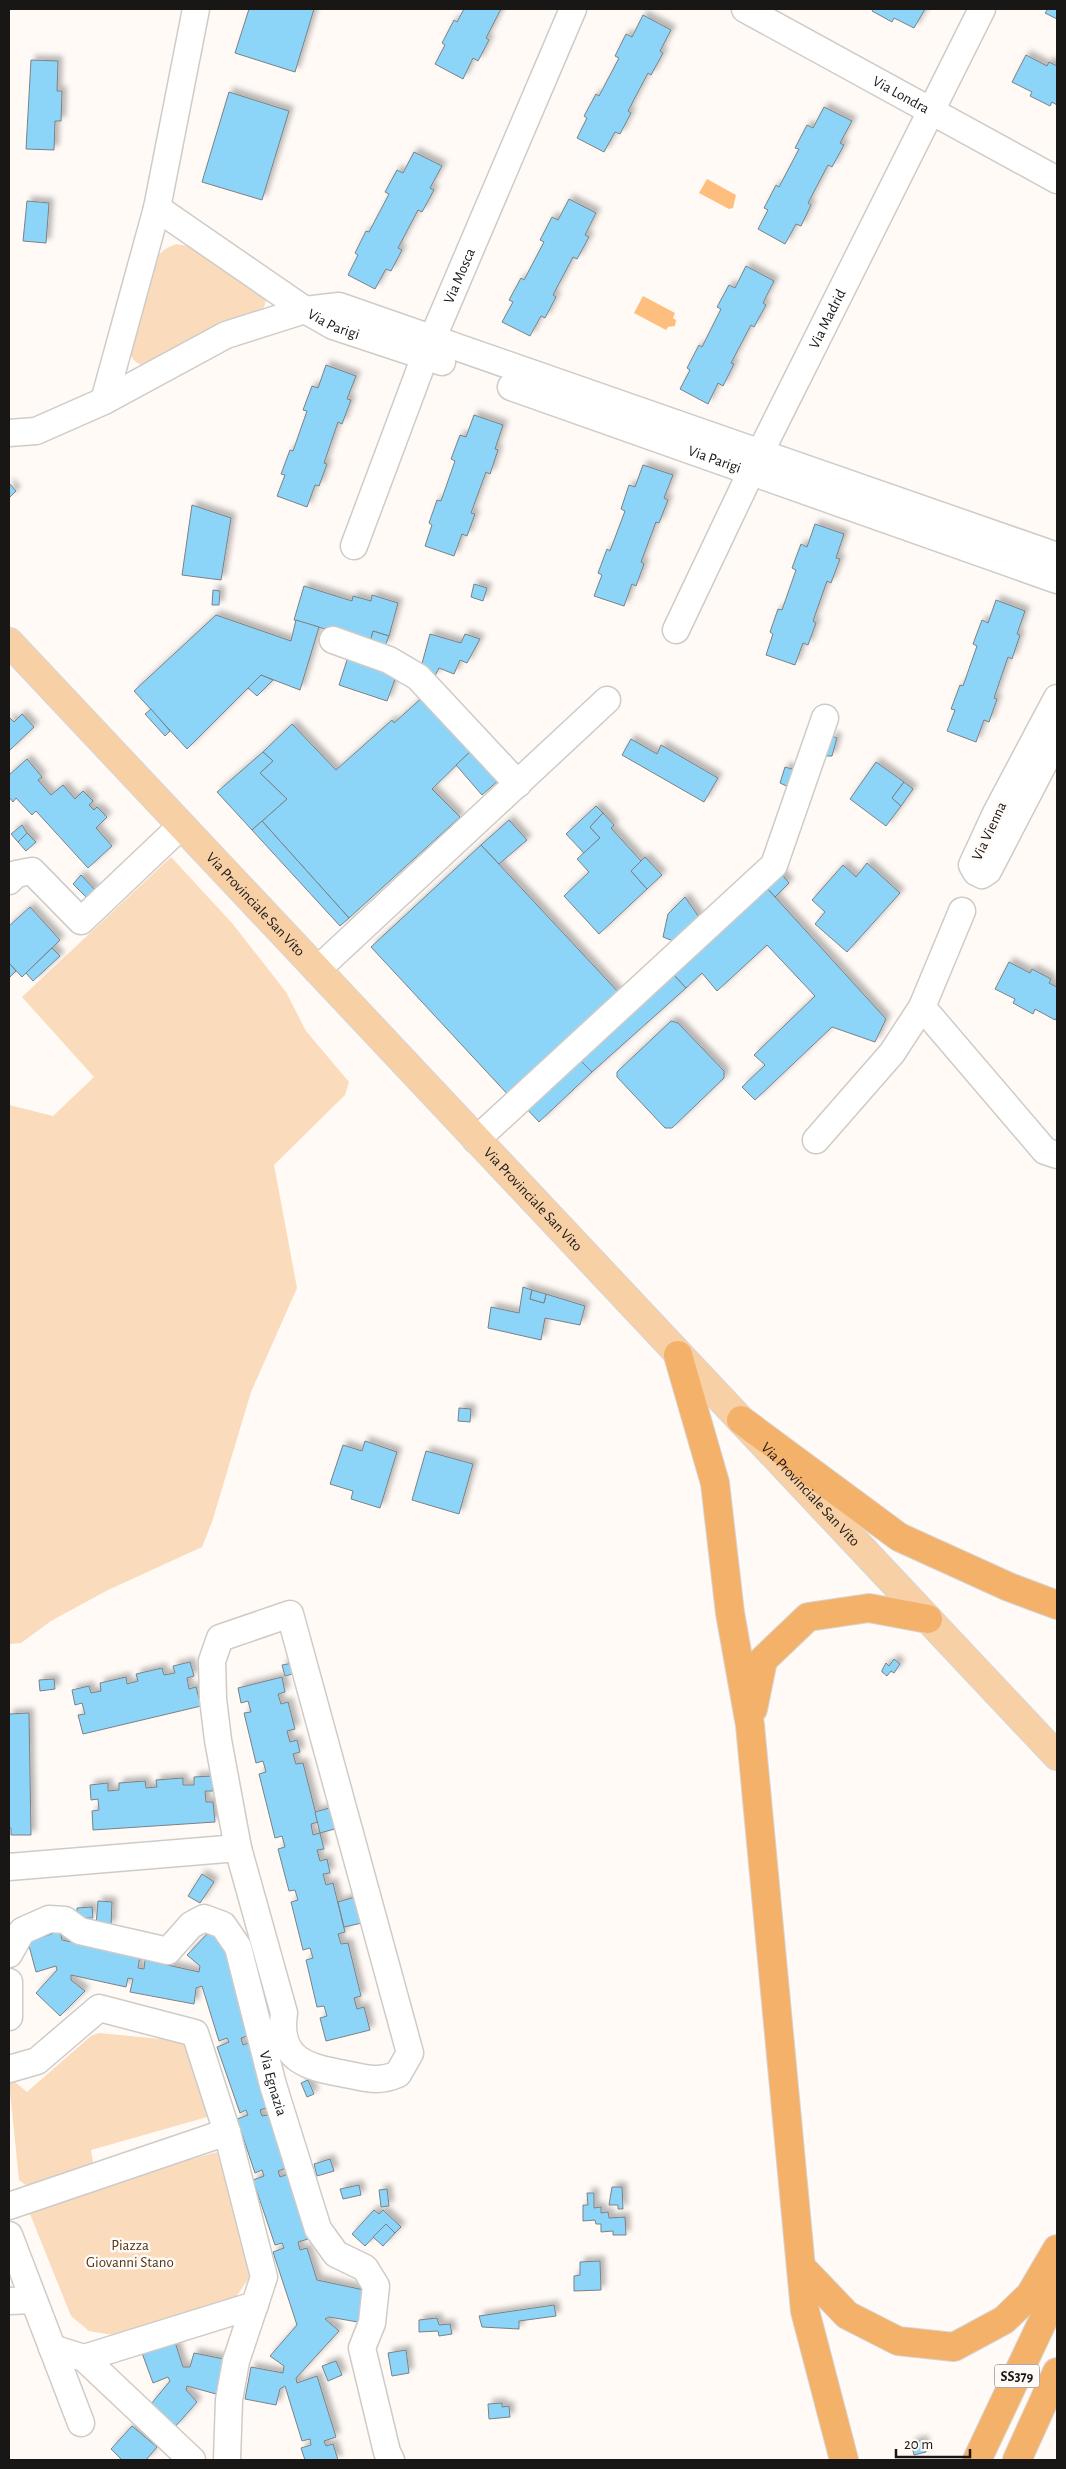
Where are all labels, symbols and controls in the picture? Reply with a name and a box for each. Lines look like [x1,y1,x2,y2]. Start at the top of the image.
street label: Via Londra [870,74,932,116]
street label: Via Mosca [441,246,478,306]
street label: Via Madrid [807,287,849,351]
street label: Via Parigi [305,306,361,342]
street label: Via Parigi [686,443,743,476]
street label: Via Vienna [969,800,1010,863]
street label: Via Provinciale San Vito [203,850,307,959]
street label: Via Provinciale San Vito [481,1145,585,1254]
street label: Via Provinciale San Vito [758,1440,862,1549]
street label: Via Egnazia [257,2049,289,2118]
park label: Piazza Giovanni Stano [86,2238,174,2270]
road number: SS379 [994,2364,1040,2388]
scale bar [896,2426,970,2458]
text: 20 m [904,2437,933,2452]

